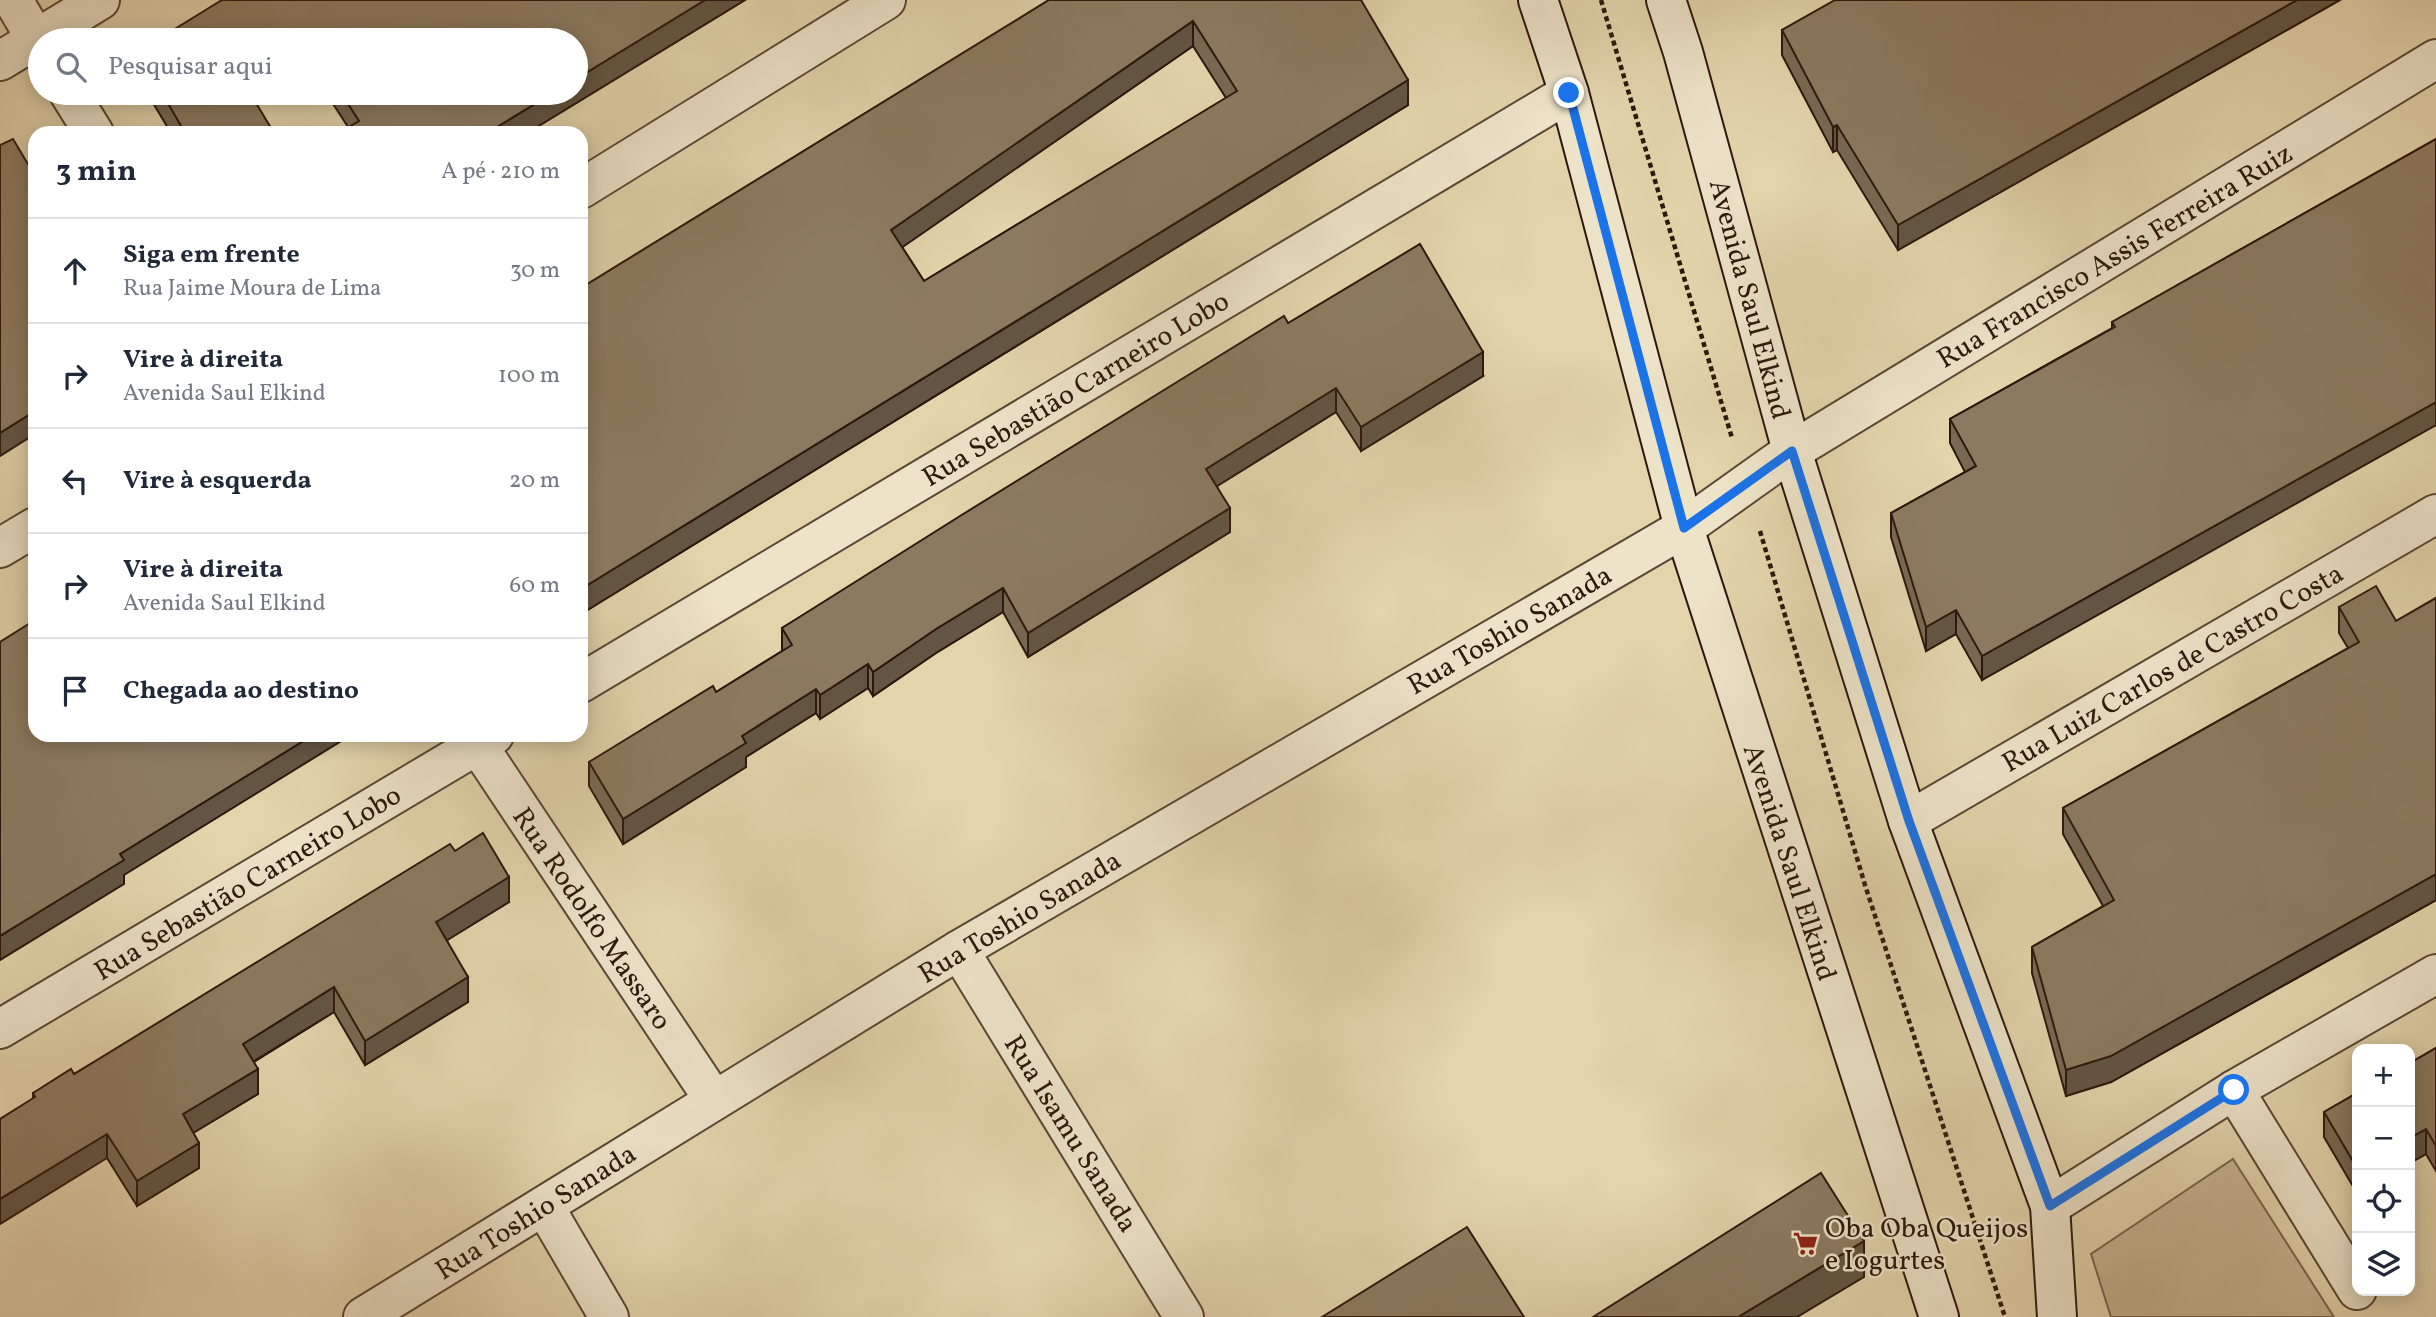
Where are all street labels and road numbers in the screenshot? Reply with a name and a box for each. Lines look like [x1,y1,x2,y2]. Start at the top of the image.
street label: Rua Francisco Assis Ferreira Ruiz [1930,135,2301,379]
street label: Avenida Saul Elkind [1698,175,1799,424]
street label: Rua Sebastião Carneiro Lobo [915,283,1237,498]
street label: Rua Luiz Carlos de Castro Costa [1995,555,2351,783]
street label: Rua Toshio Sanada [1401,557,1620,706]
street label: Avenida Saul Elkind [1732,739,1845,986]
street label: Rua Sebastião Carneiro Lobo [87,777,409,992]
street label: Rua Rodolfo Massaro [502,800,680,1039]
street label: Rua Toshio Sanada [912,842,1129,994]
street label: Rua Isamu Sanada [993,1028,1146,1241]
street label: Rua Toshio Sanada [428,1136,644,1291]

